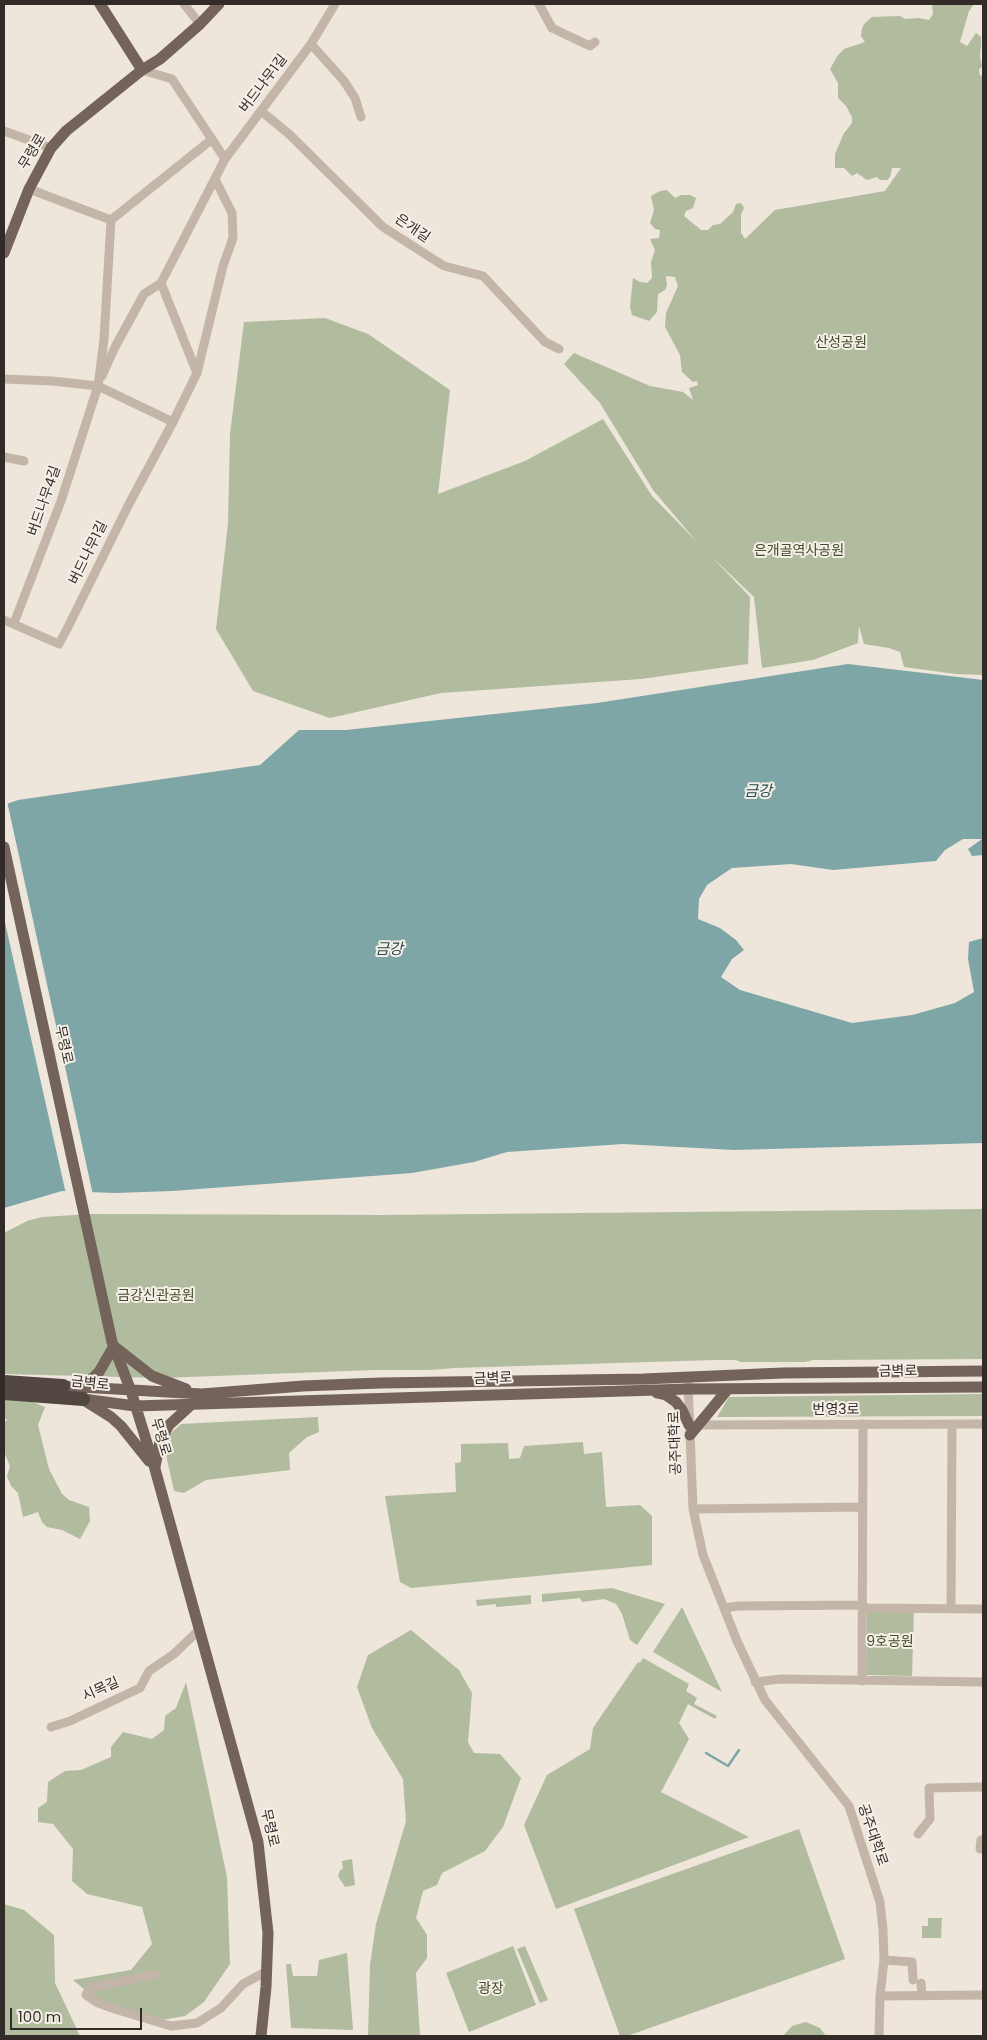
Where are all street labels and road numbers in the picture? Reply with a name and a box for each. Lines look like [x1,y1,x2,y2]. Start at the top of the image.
street label: 버드나무1길 [237,51,291,117]
street label: 무령로 [16,131,50,173]
street label: 은개길 [391,211,433,247]
street label: 버드나무4길 [25,464,65,538]
street label: 버드나무1길 [66,518,112,588]
street label: 무령로 [51,1024,75,1066]
street label: 금벽로 [879,1363,917,1381]
street label: 금벽로 [473,1370,513,1388]
street label: 금벽로 [70,1374,110,1394]
street label: 번영3로 [813,1402,859,1418]
street label: 공주대학로 [666,1411,686,1475]
street label: 무령로 [146,1416,174,1458]
street label: 시목길 [80,1674,122,1706]
street label: 공주대학로 [854,1802,890,1868]
street label: 무령로 [256,1807,282,1849]

